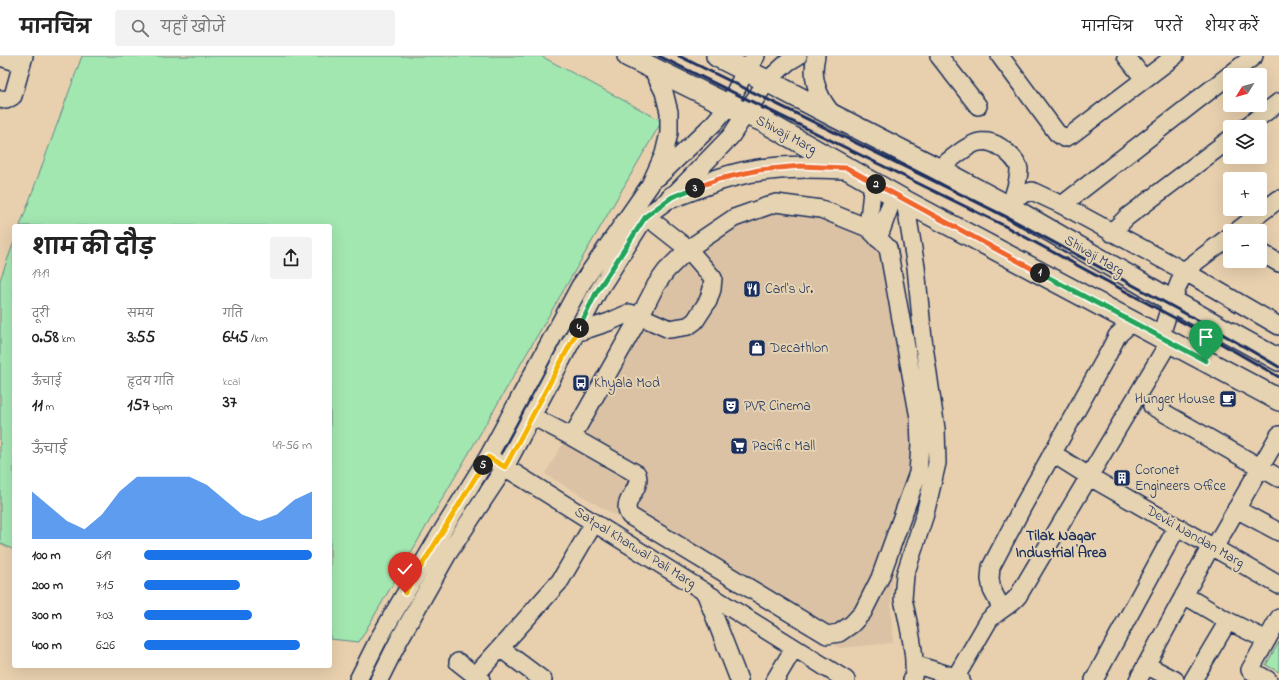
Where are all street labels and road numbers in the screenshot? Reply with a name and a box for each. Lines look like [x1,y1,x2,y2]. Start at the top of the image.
street label: Shivaji Marg [751,110,820,161]
street label: Shivaji Marg [1059,230,1128,283]
street label: Devki Nandan Marg [1141,500,1248,575]
street label: Satpal Kharwal Pali Marg [569,502,700,595]

